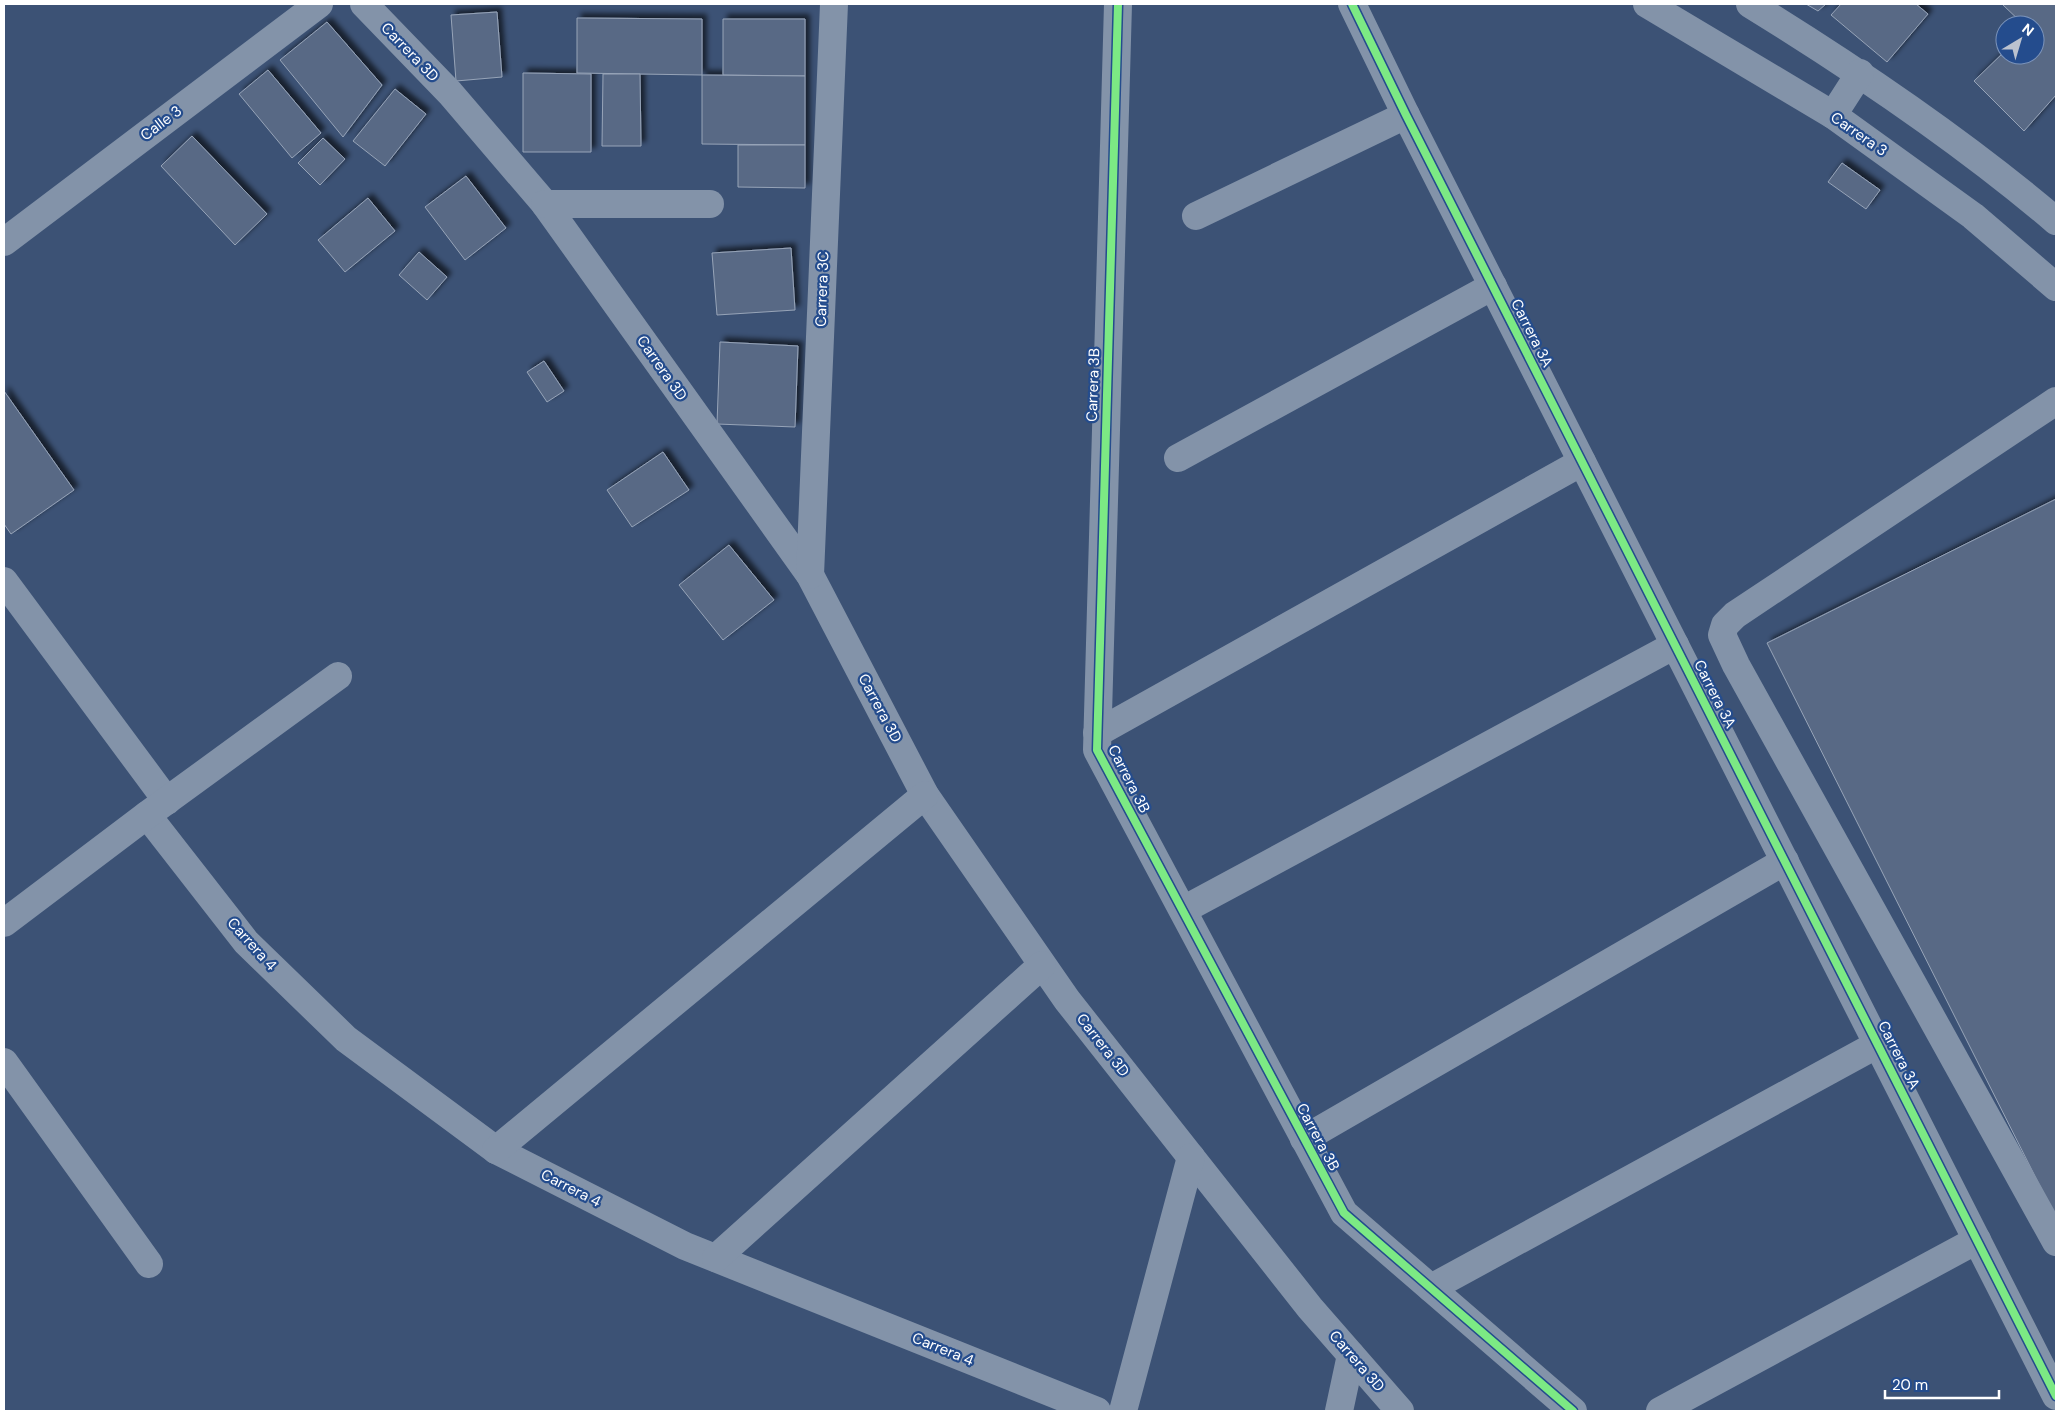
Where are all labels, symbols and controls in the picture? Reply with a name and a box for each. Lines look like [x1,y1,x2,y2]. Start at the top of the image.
north arrow [1995,15,2045,65]
street label: Carrera 3D [377,18,443,86]
text: N [2018,20,2038,40]
street label: Calle 3 [136,101,186,145]
street label: Carrera 3 [1827,107,1891,161]
street label: Carrera 3C [811,251,833,327]
street label: Carrera 3A [1506,295,1558,371]
street label: Carrera 3D [632,331,692,405]
street label: Carrera 3B [1082,348,1104,422]
street label: Carrera 3A [1689,656,1741,732]
street label: Carrera 3D [854,670,906,746]
street label: Carrera 3B [1103,742,1155,816]
street label: Carrera 4 [223,913,281,975]
street label: Carrera 3D [1072,1009,1134,1081]
street label: Carrera 3A [1873,1017,1925,1093]
street label: Carrera 3B [1292,1100,1344,1174]
street label: Carrera 4 [537,1164,605,1212]
street label: Carrera 3D [1325,1326,1389,1396]
street label: Carrera 4 [909,1328,977,1370]
scale bar [1885,1368,1999,1400]
text: 20 m [1892,1375,1928,1395]

